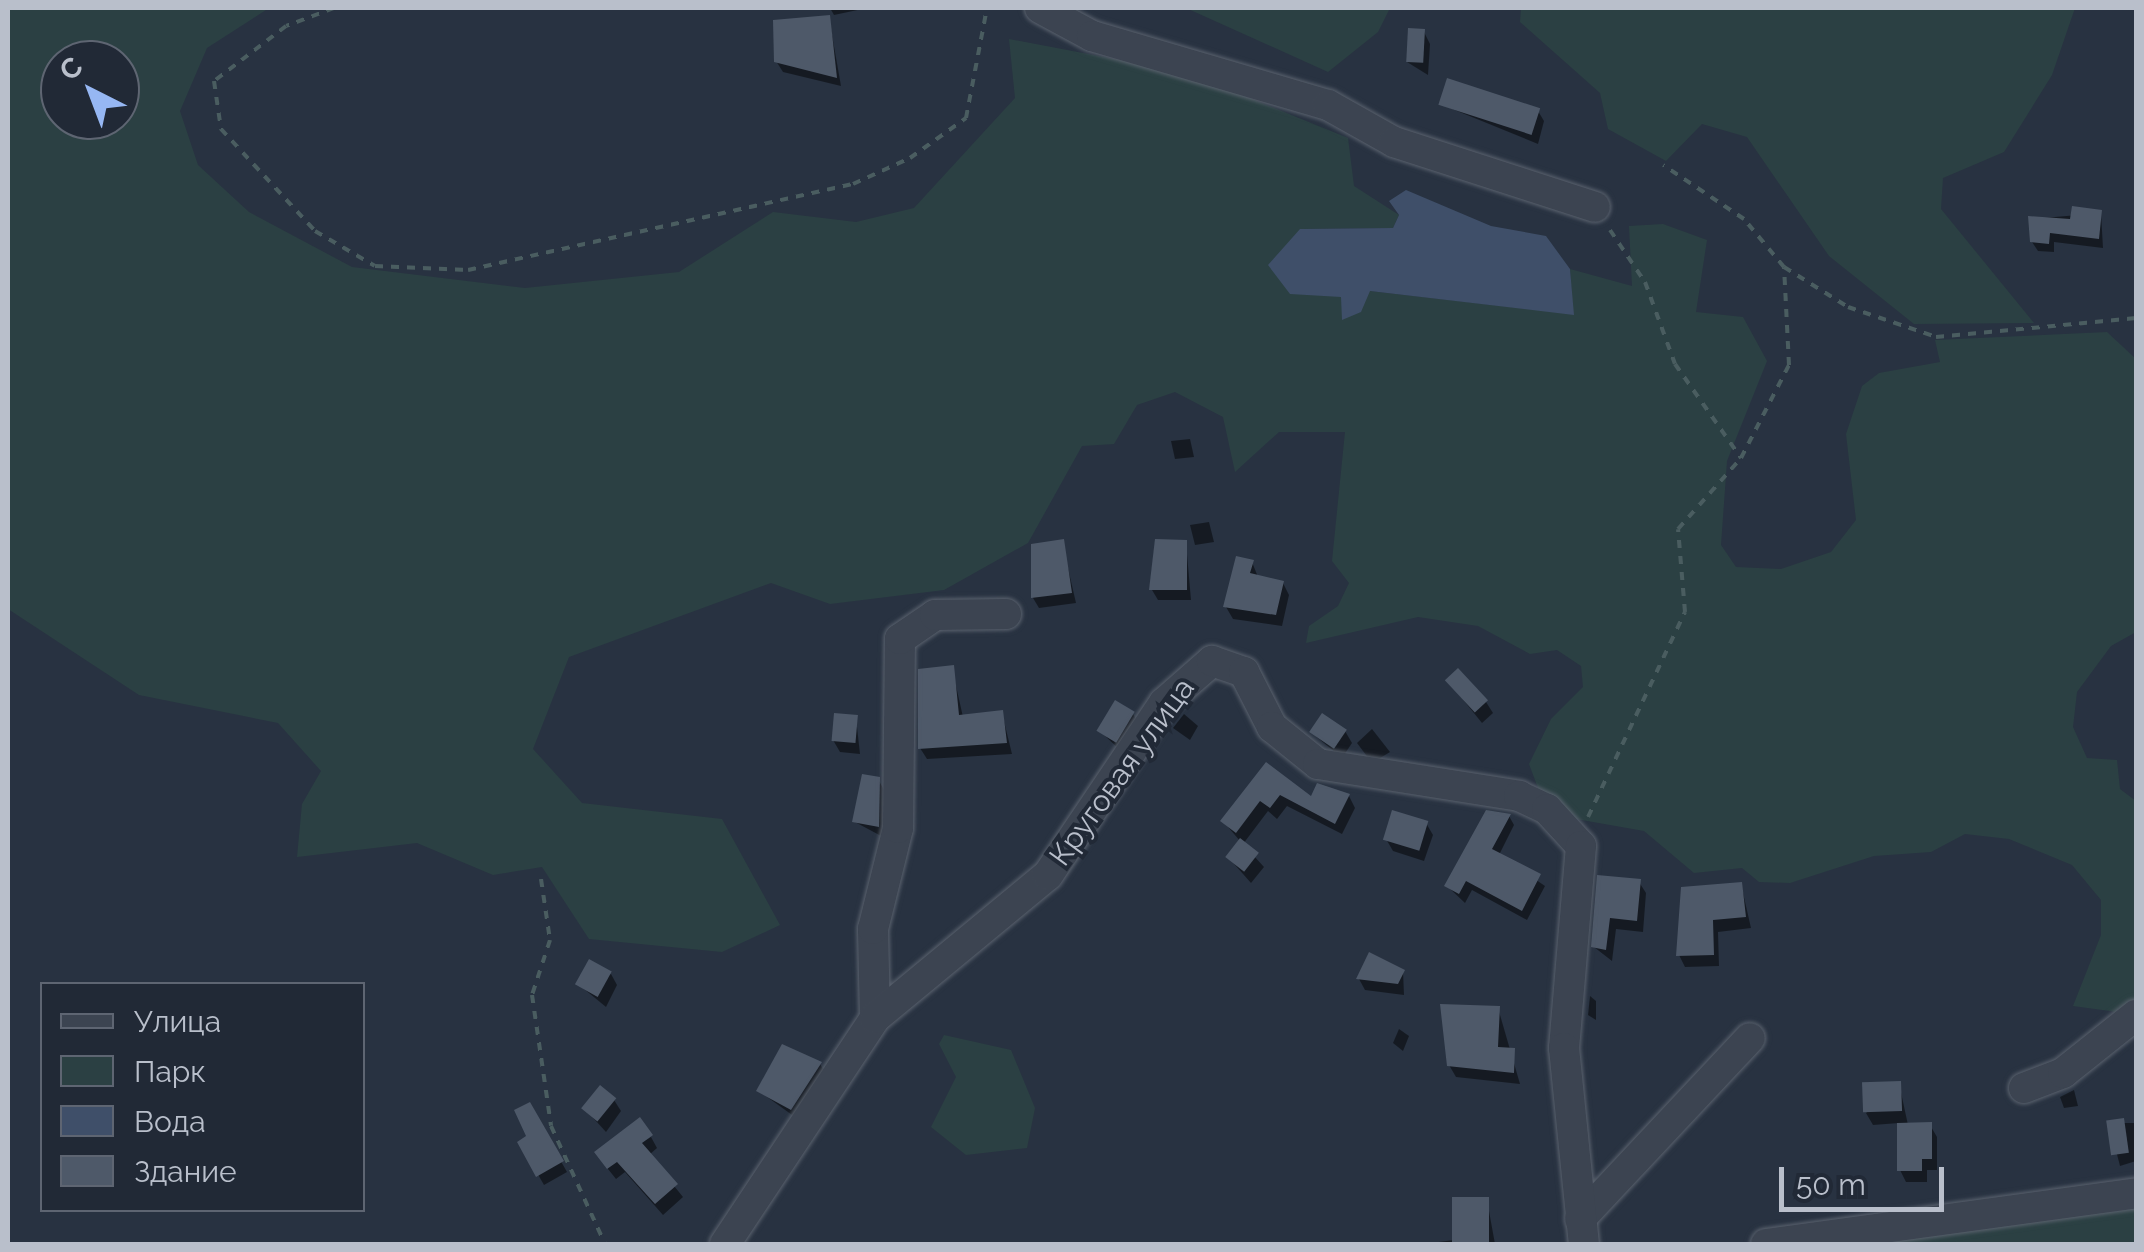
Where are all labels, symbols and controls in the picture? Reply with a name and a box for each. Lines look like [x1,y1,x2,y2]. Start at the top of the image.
north arrow [40,40,140,140]
text: С [53,50,89,88]
street label: Круговая улица [1042,671,1202,873]
legend [40,982,365,1212]
text: Улица [134,1004,221,1039]
text: Парк [134,1054,206,1089]
text: Вода [134,1104,206,1139]
scale bar [1784,1147,1949,1209]
text: Здание [134,1154,237,1189]
text: 50 m [1796,1167,1866,1202]

